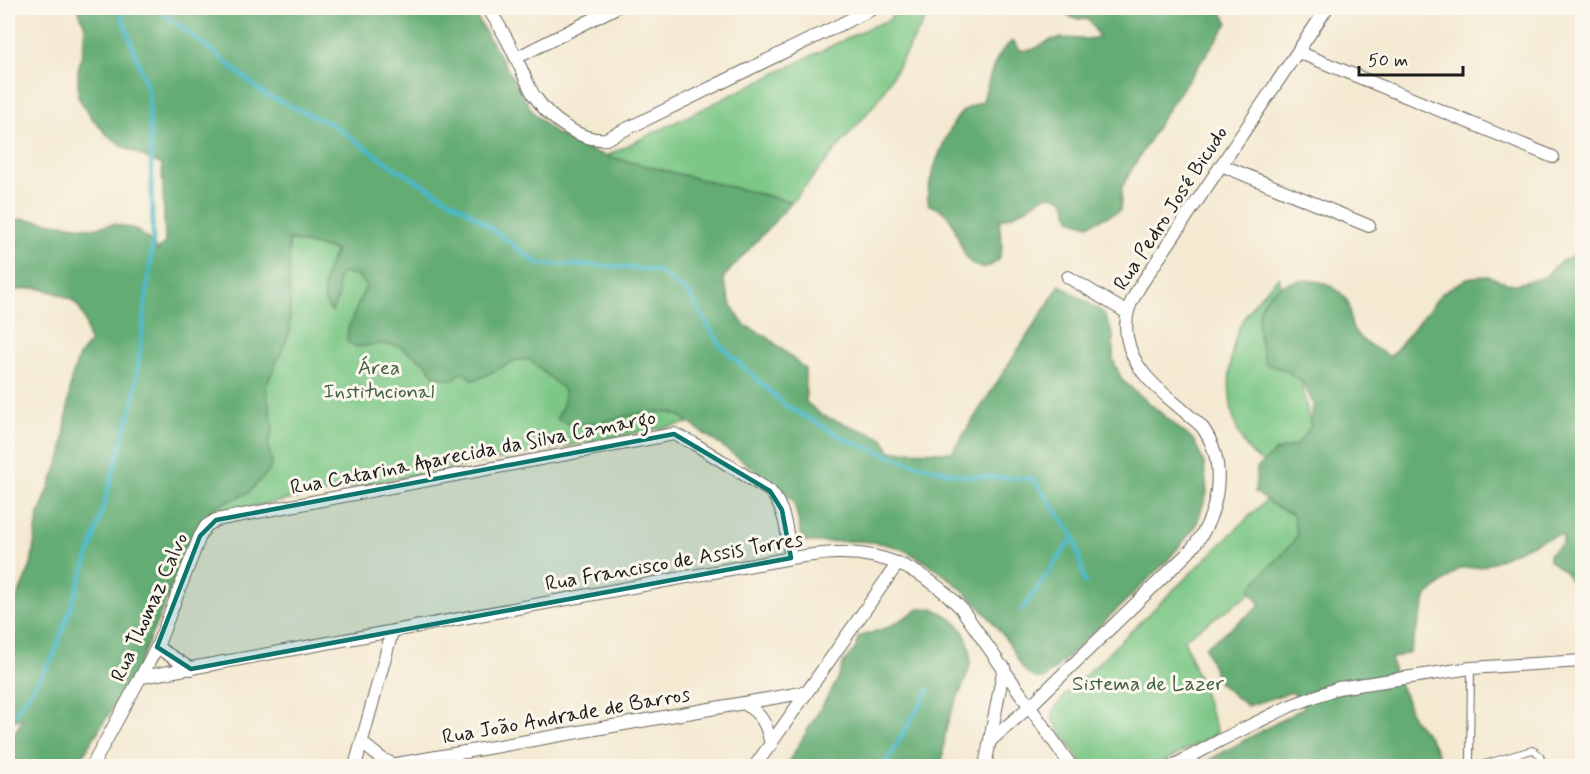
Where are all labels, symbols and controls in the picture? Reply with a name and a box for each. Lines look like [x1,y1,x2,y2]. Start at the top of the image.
scale bar [1359,39,1462,77]
text: 50 m [1368,49,1408,73]
street label: Rua Pedro José Bicudo [1107,121,1235,296]
park label: Área Institucional [323,354,435,406]
street label: Rua Catarina Aparecida da Silva Camargo [288,404,659,504]
street label: Rua Francisco de Assis Torres [543,525,805,598]
street label: Rua Thomaz Calvo [105,529,195,686]
park label: Sistema de Lazer [1072,670,1224,698]
street label: Rua João Andrade de Barros [440,680,692,752]

